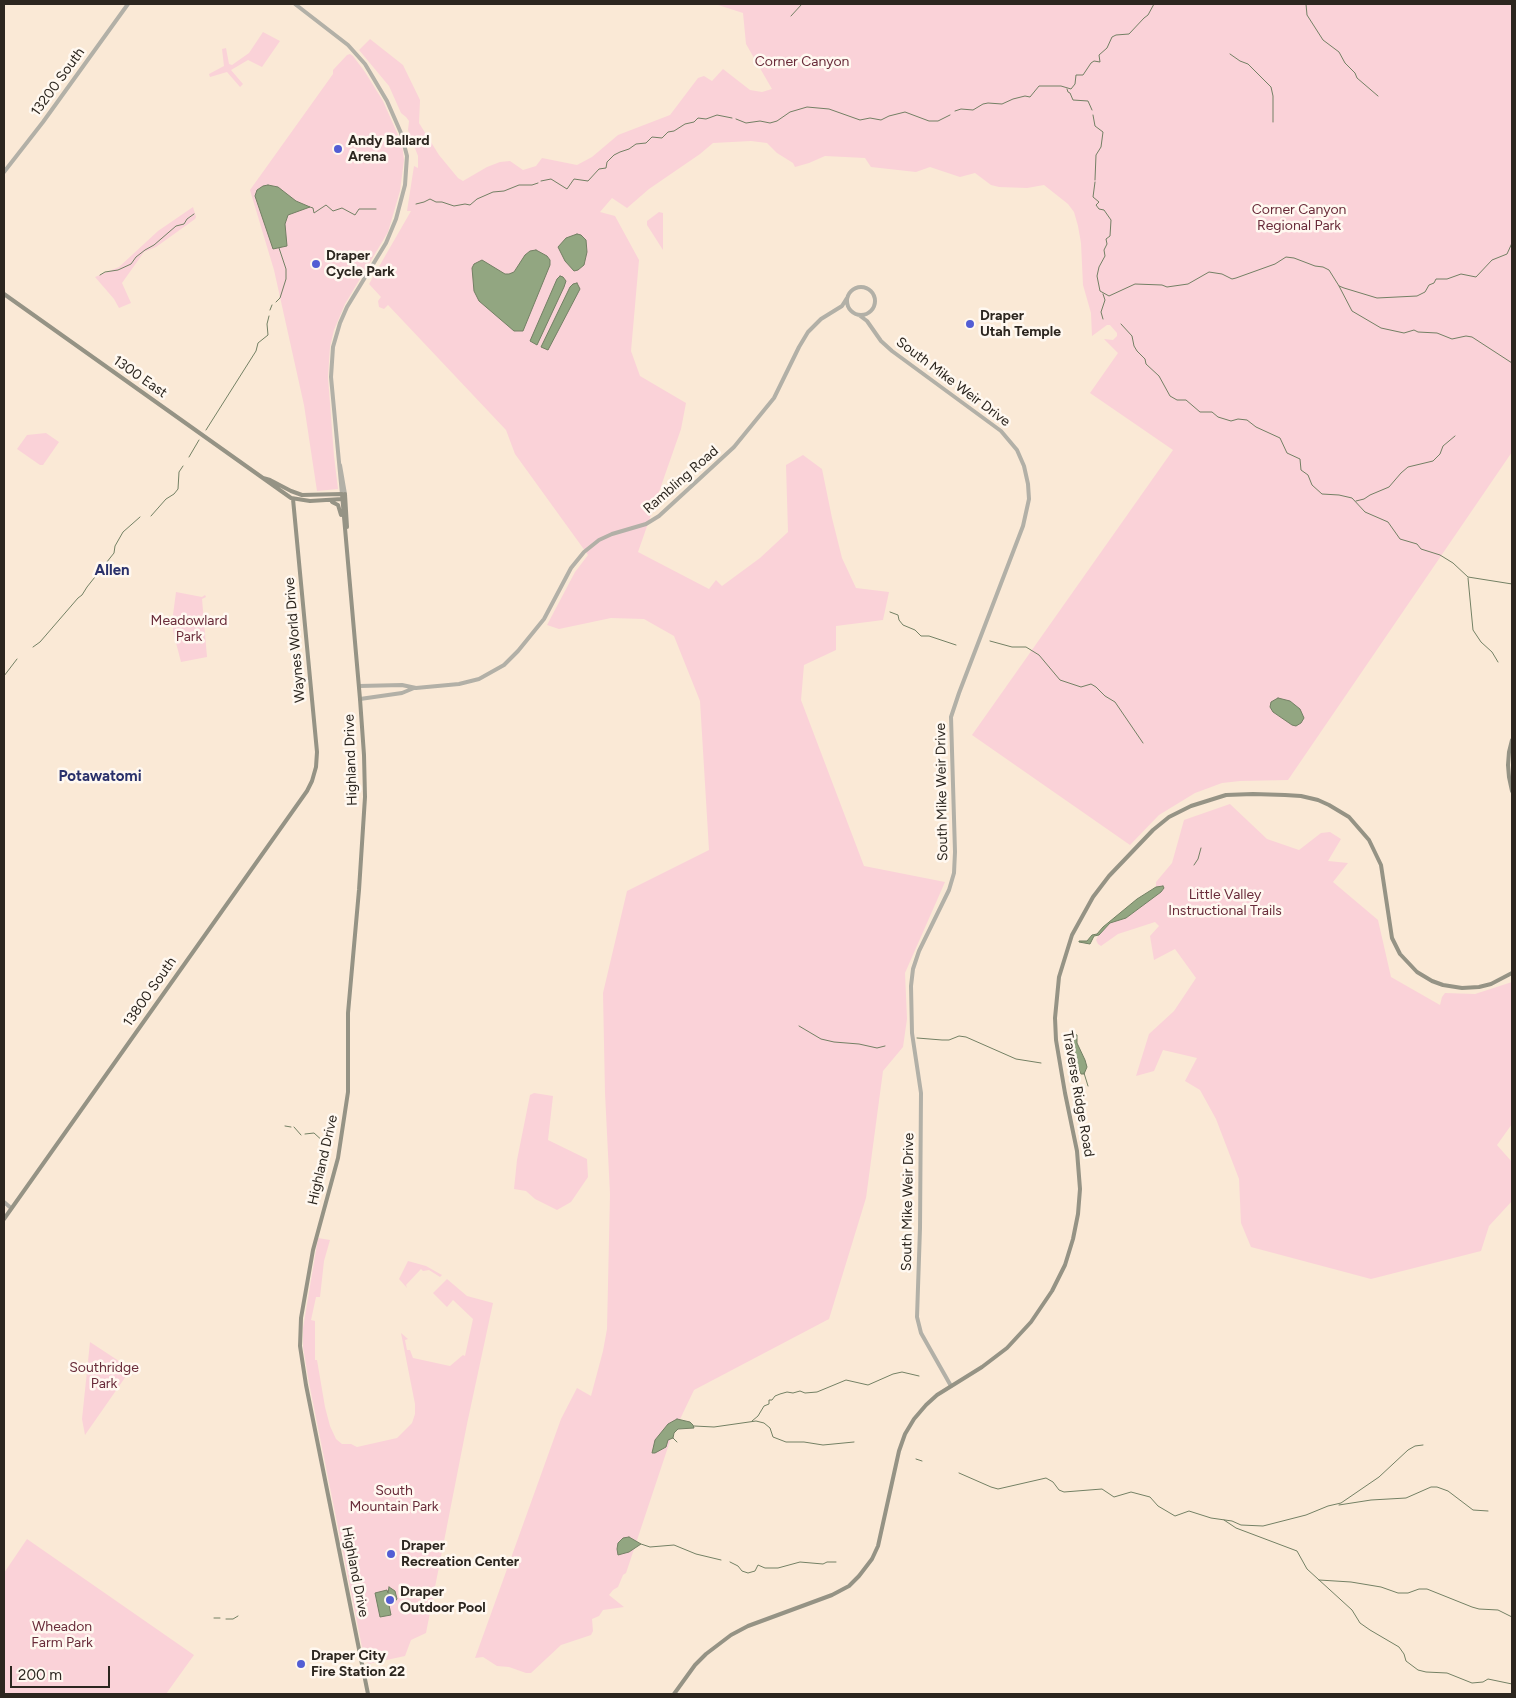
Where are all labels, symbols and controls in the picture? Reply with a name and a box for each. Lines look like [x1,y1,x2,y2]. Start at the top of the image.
street label: 13200 South [28,45,88,119]
park label: Corner Canyon [755,54,849,70]
place label: Andy Ballard Arena [348,133,430,166]
marker: Andy Ballard Arena [332,143,344,155]
park label: Corner Canyon Regional Park [1252,202,1346,234]
place label: Draper Cycle Park [326,248,395,280]
marker: Draper Cycle Park [310,258,322,270]
place label: Draper Utah Temple [980,308,1061,341]
marker: Draper Utah Temple [964,318,976,330]
street label: South Mike Weir Drive [893,334,1013,430]
street label: 1300 East [110,352,170,402]
street label: Rambling Road [640,443,722,517]
district label: Allen [95,562,129,580]
street label: Waynes World Drive [281,577,309,703]
park label: Meadowlard Park [151,613,227,646]
street label: Highland Drive [341,714,361,806]
street label: South Mike Weir Drive [932,723,952,861]
district label: Potawatomi [58,768,142,786]
park label: Little Valley Instructional Trails [1168,887,1282,920]
street label: 13800 South [120,954,180,1030]
street label: Traverse Ridge Road [1059,1030,1097,1158]
street label: Highland Drive [304,1113,342,1207]
street label: South Mike Weir Drive [898,1133,918,1271]
park label: Southridge Park [69,1360,139,1392]
park label: South Mountain Park [349,1483,439,1515]
street label: Highland Drive [338,1525,372,1619]
place label: Draper Recreation Center [401,1538,519,1570]
marker: Draper Recreation Center [385,1548,397,1560]
place label: Draper Outdoor Pool [400,1584,486,1616]
marker: Draper Outdoor Pool [384,1594,396,1606]
park label: Wheadon Farm Park [31,1619,93,1651]
place label: Draper City Fire Station 22 [311,1648,405,1680]
scale bar [12,1656,112,1688]
marker: Draper City Fire Station 22 [295,1658,307,1670]
text: 200 m [18,1666,62,1684]

